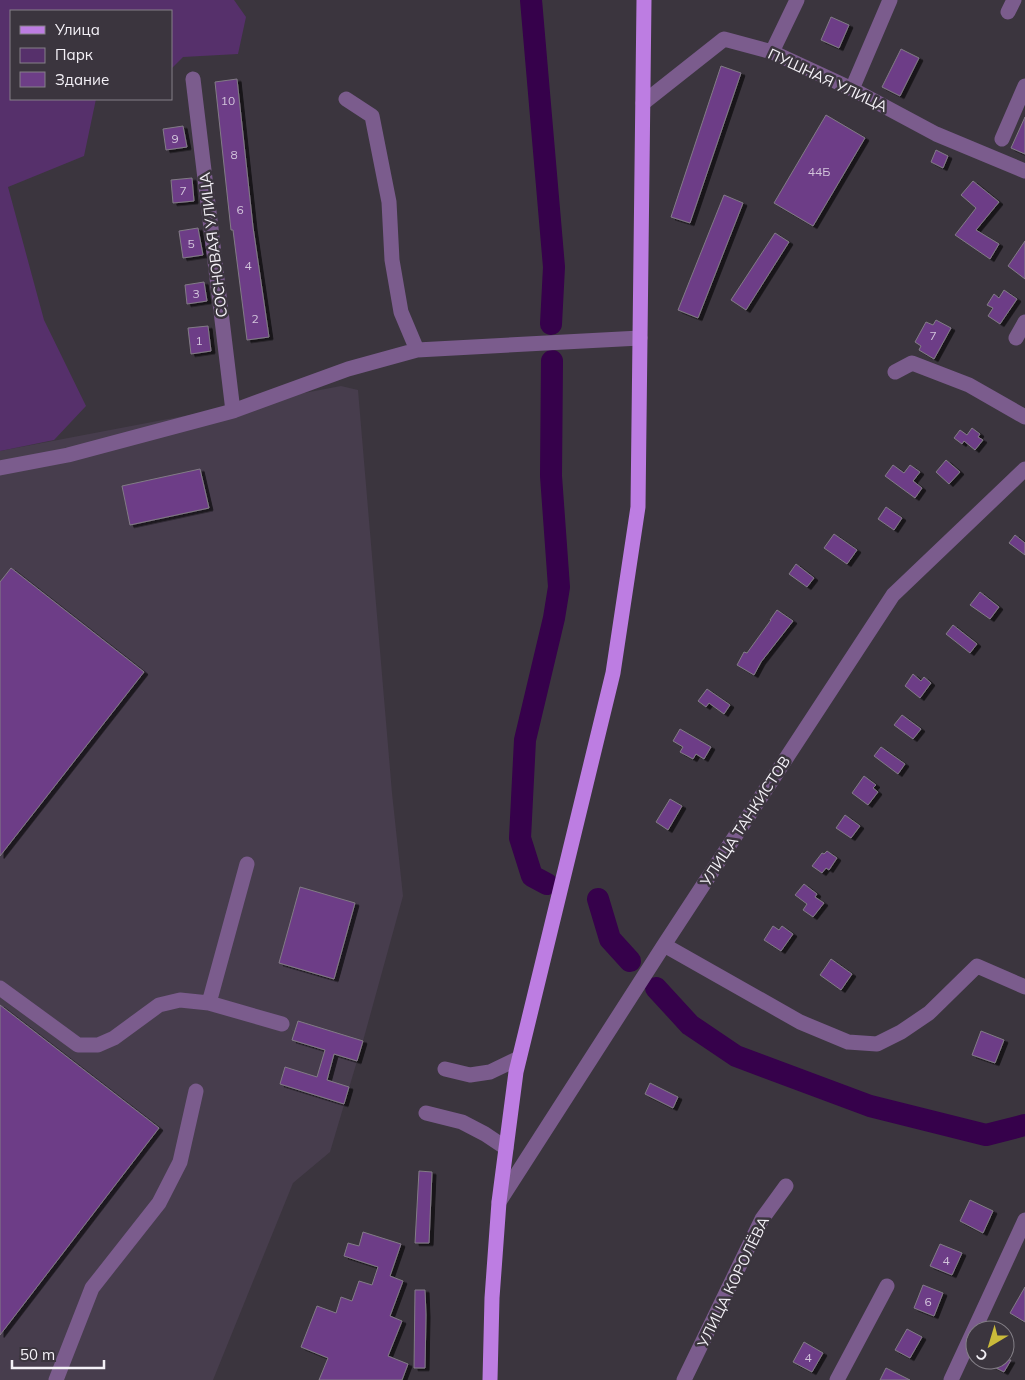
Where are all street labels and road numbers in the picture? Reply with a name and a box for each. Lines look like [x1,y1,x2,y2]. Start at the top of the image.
street label: ПУШНАЯ УЛИЦА [765,44,891,116]
street label: СОСНОВАЯ УЛИЦА [195,171,231,319]
street label: УЛИЦА ТАНКИСТОВ [695,752,794,890]
street label: УЛИЦА КОРОЛЁВА [693,1213,773,1352]

